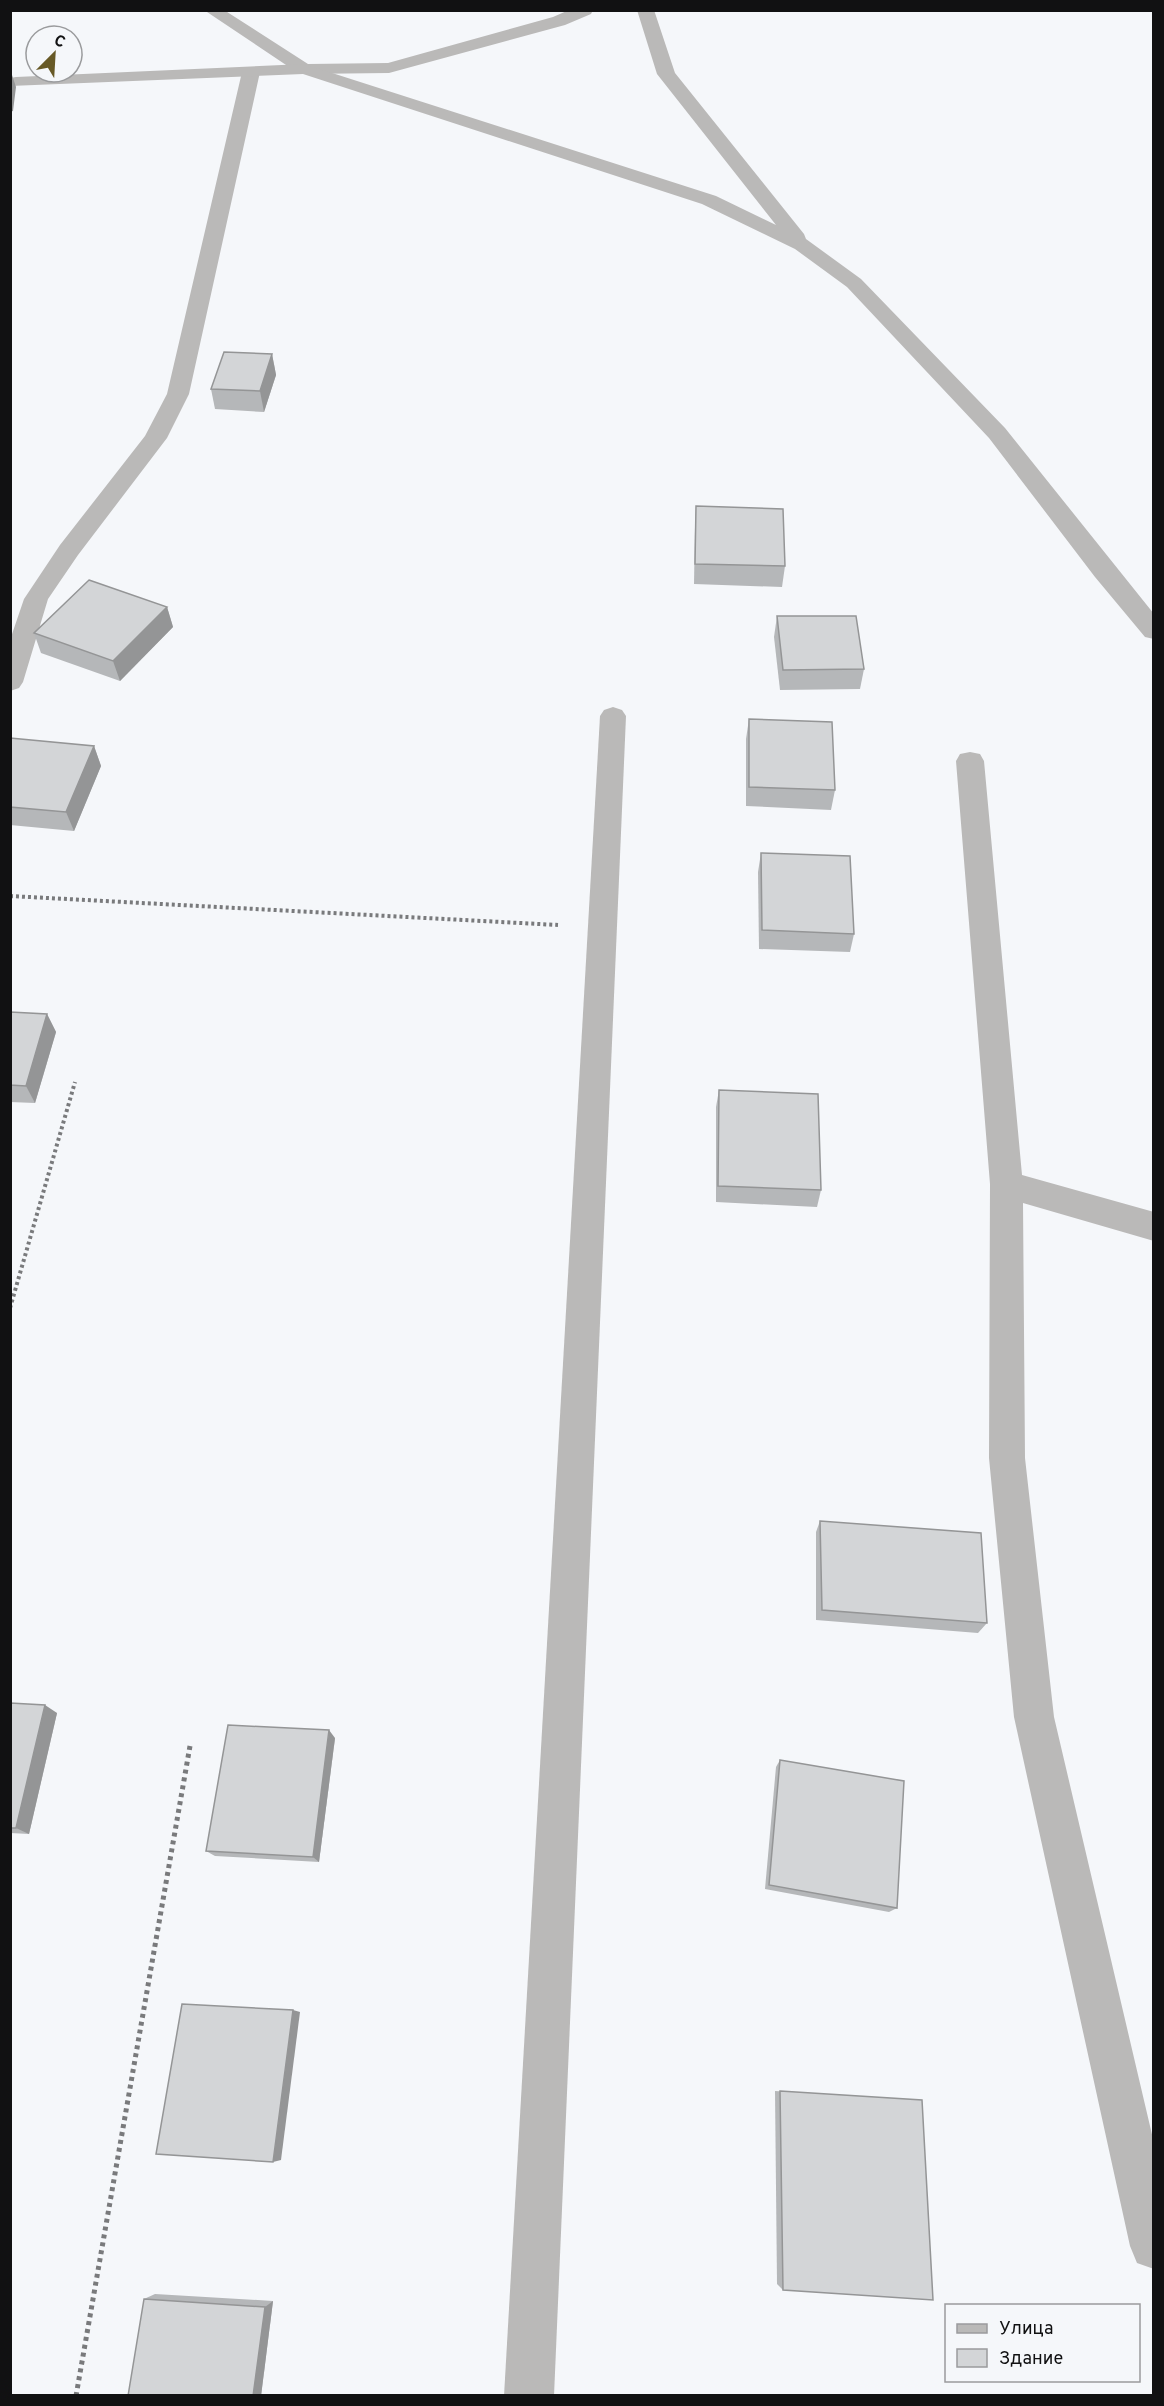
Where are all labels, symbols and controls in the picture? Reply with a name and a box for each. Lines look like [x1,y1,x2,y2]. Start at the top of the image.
north arrow [24,24,84,84]
text: С [51,31,68,53]
legend [945,2304,1140,2382]
text: Улица [999,2318,1053,2341]
text: Здание [999,2348,1063,2371]

